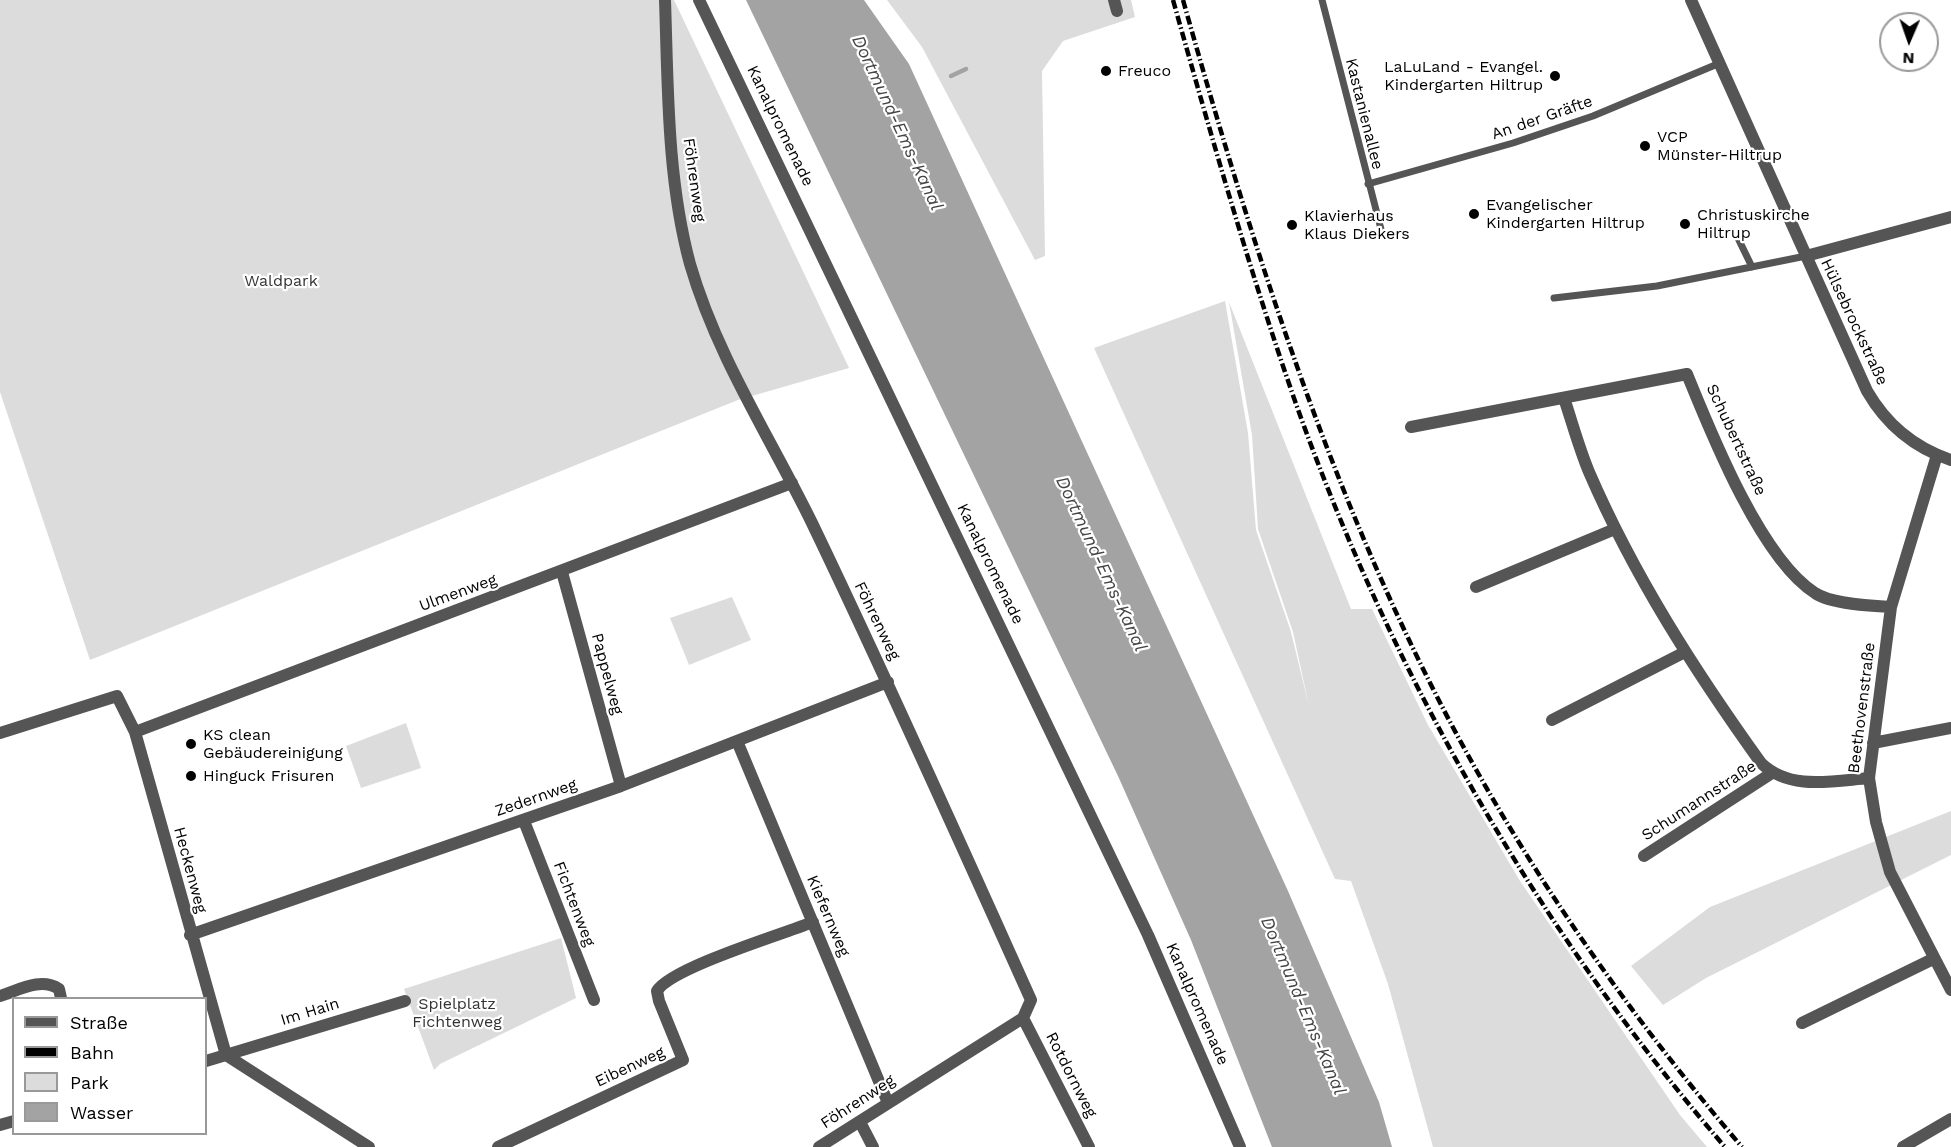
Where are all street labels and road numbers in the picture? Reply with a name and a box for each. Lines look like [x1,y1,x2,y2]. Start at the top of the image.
street label: Kastanienallee [1341,56,1387,172]
street label: Kanalpromenade [742,63,818,189]
street label: An der Gräfte [1489,92,1595,144]
street label: Föhrenweg [679,137,709,223]
street label: Hülsebrockstraße [1816,256,1892,388]
street label: Schubertstraße [1702,381,1770,499]
street label: Kanalpromenade [952,501,1028,627]
street label: Ulmenweg [417,570,499,616]
street label: Föhrenweg [850,579,904,663]
street label: Pappelweg [587,631,627,717]
street label: Beethovenstraße [1844,641,1880,775]
street label: Schumannstraße [1638,757,1760,845]
street label: Zedernweg [493,775,579,821]
street label: Heckenweg [169,825,211,915]
street label: Fichtenweg [549,859,599,949]
street label: Kiefernweg [802,872,854,960]
street label: Kanalpromenade [1161,940,1233,1068]
street label: Im Hain [278,994,342,1030]
street label: Rotdornweg [1041,1029,1101,1121]
street label: Eibenweg [592,1043,668,1091]
street label: Föhrenweg [817,1071,899,1133]

